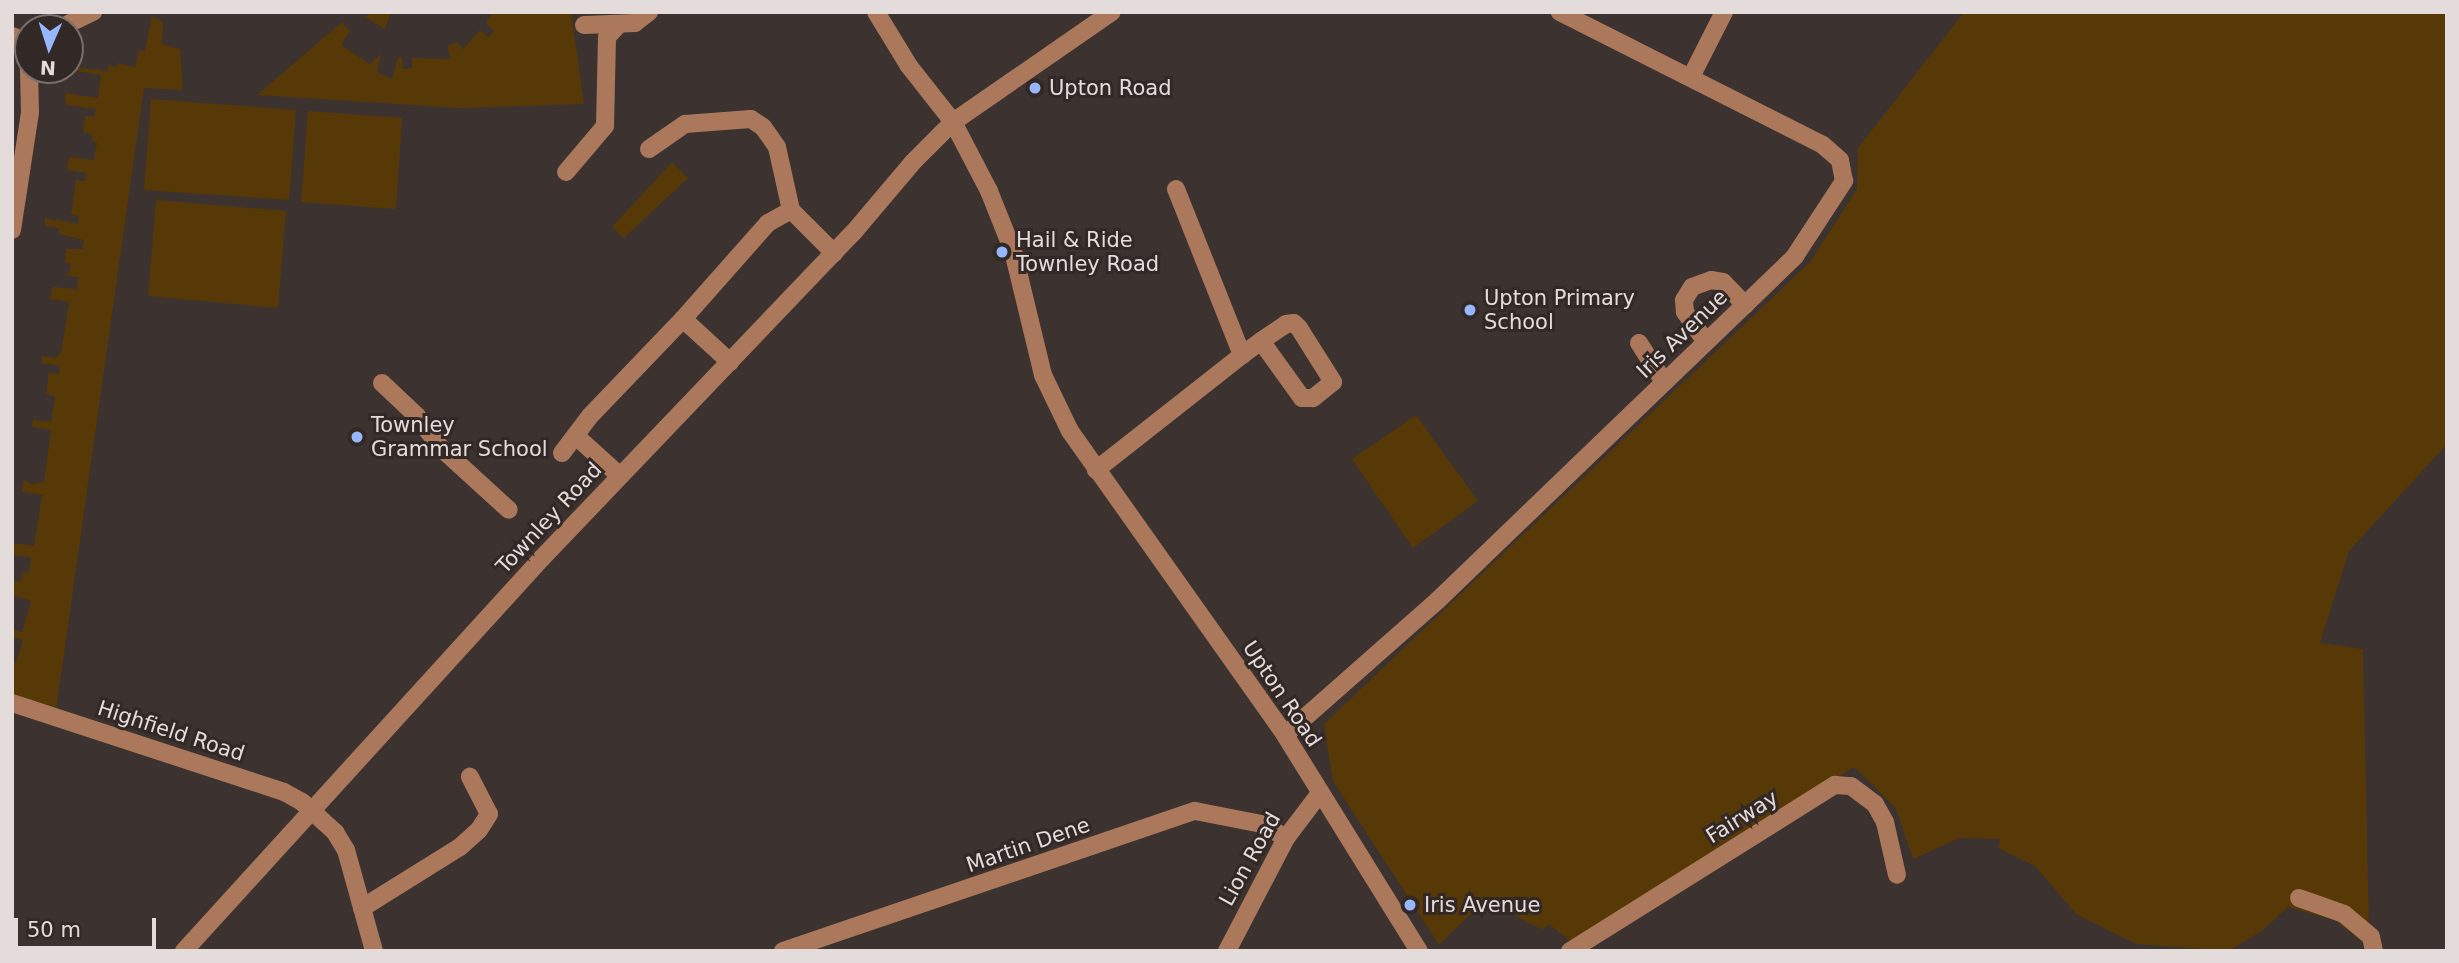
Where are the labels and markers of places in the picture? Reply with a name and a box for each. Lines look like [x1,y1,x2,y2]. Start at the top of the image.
place label: Upton Road [1049,75,1171,101]
marker: Upton Road [1027,80,1043,96]
place label: Hail & Ride Townley Road [1016,227,1159,277]
marker: Hail & Ride Townley Road [994,244,1010,260]
place label: Upton Primary School [1484,285,1635,335]
marker: Upton Primary School [1462,302,1478,318]
place label: Townley Grammar School [371,412,548,462]
marker: Townley Grammar School [349,429,365,445]
place label: Iris Avenue [1424,892,1540,918]
marker: Iris Avenue [1402,897,1418,913]

